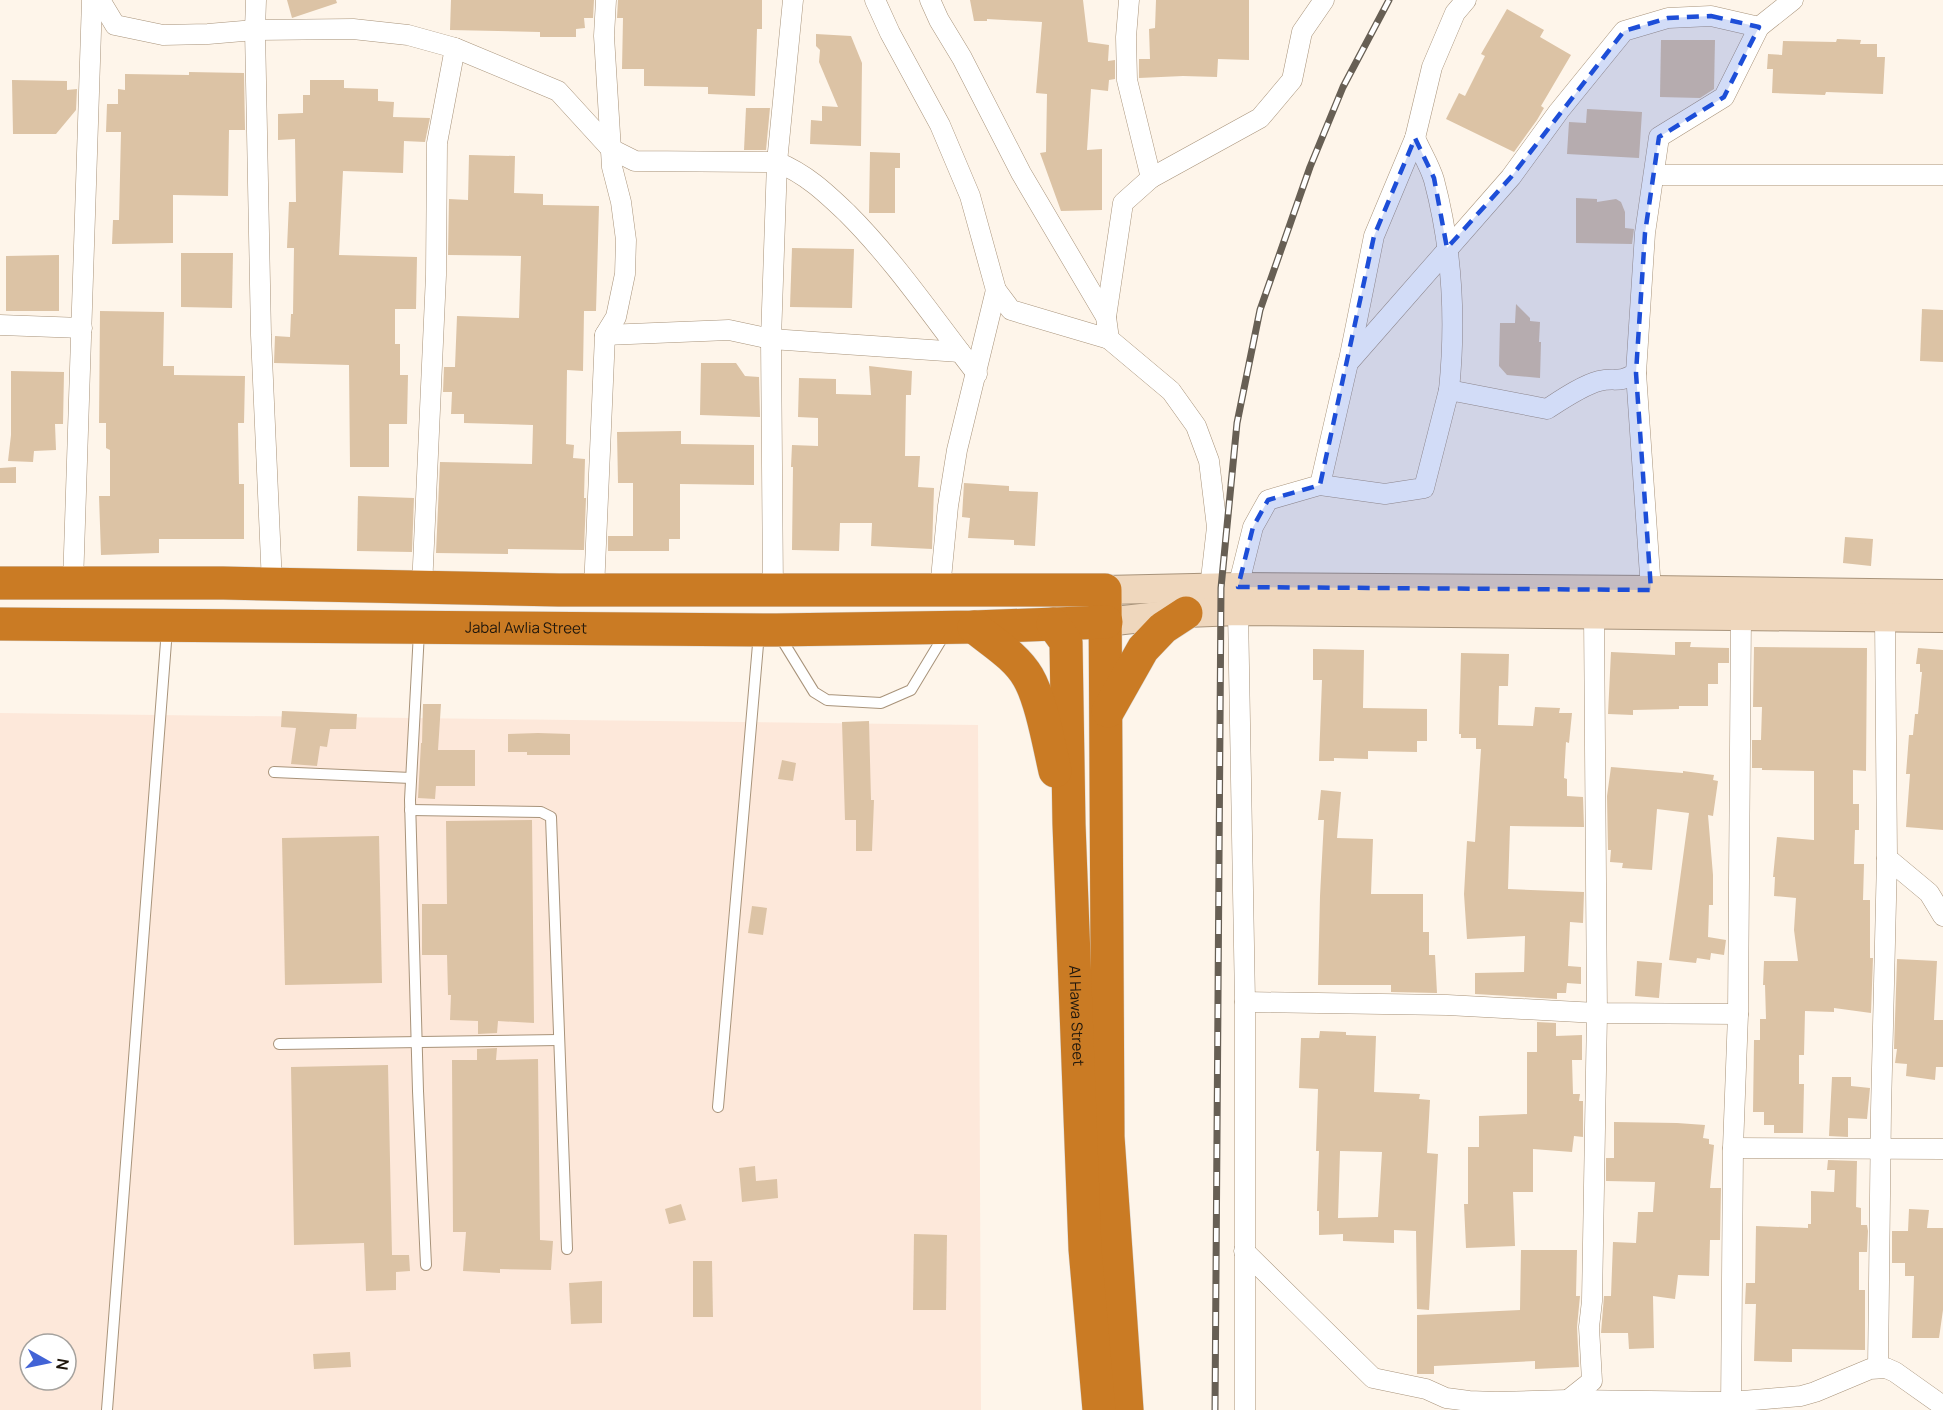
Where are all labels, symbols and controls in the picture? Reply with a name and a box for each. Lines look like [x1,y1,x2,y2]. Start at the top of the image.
street label: Jabal Awlia Street [465,617,587,639]
street label: Al Hawa Street [1064,965,1089,1066]
north arrow [18,1332,78,1392]
text: N [51,1357,75,1372]

